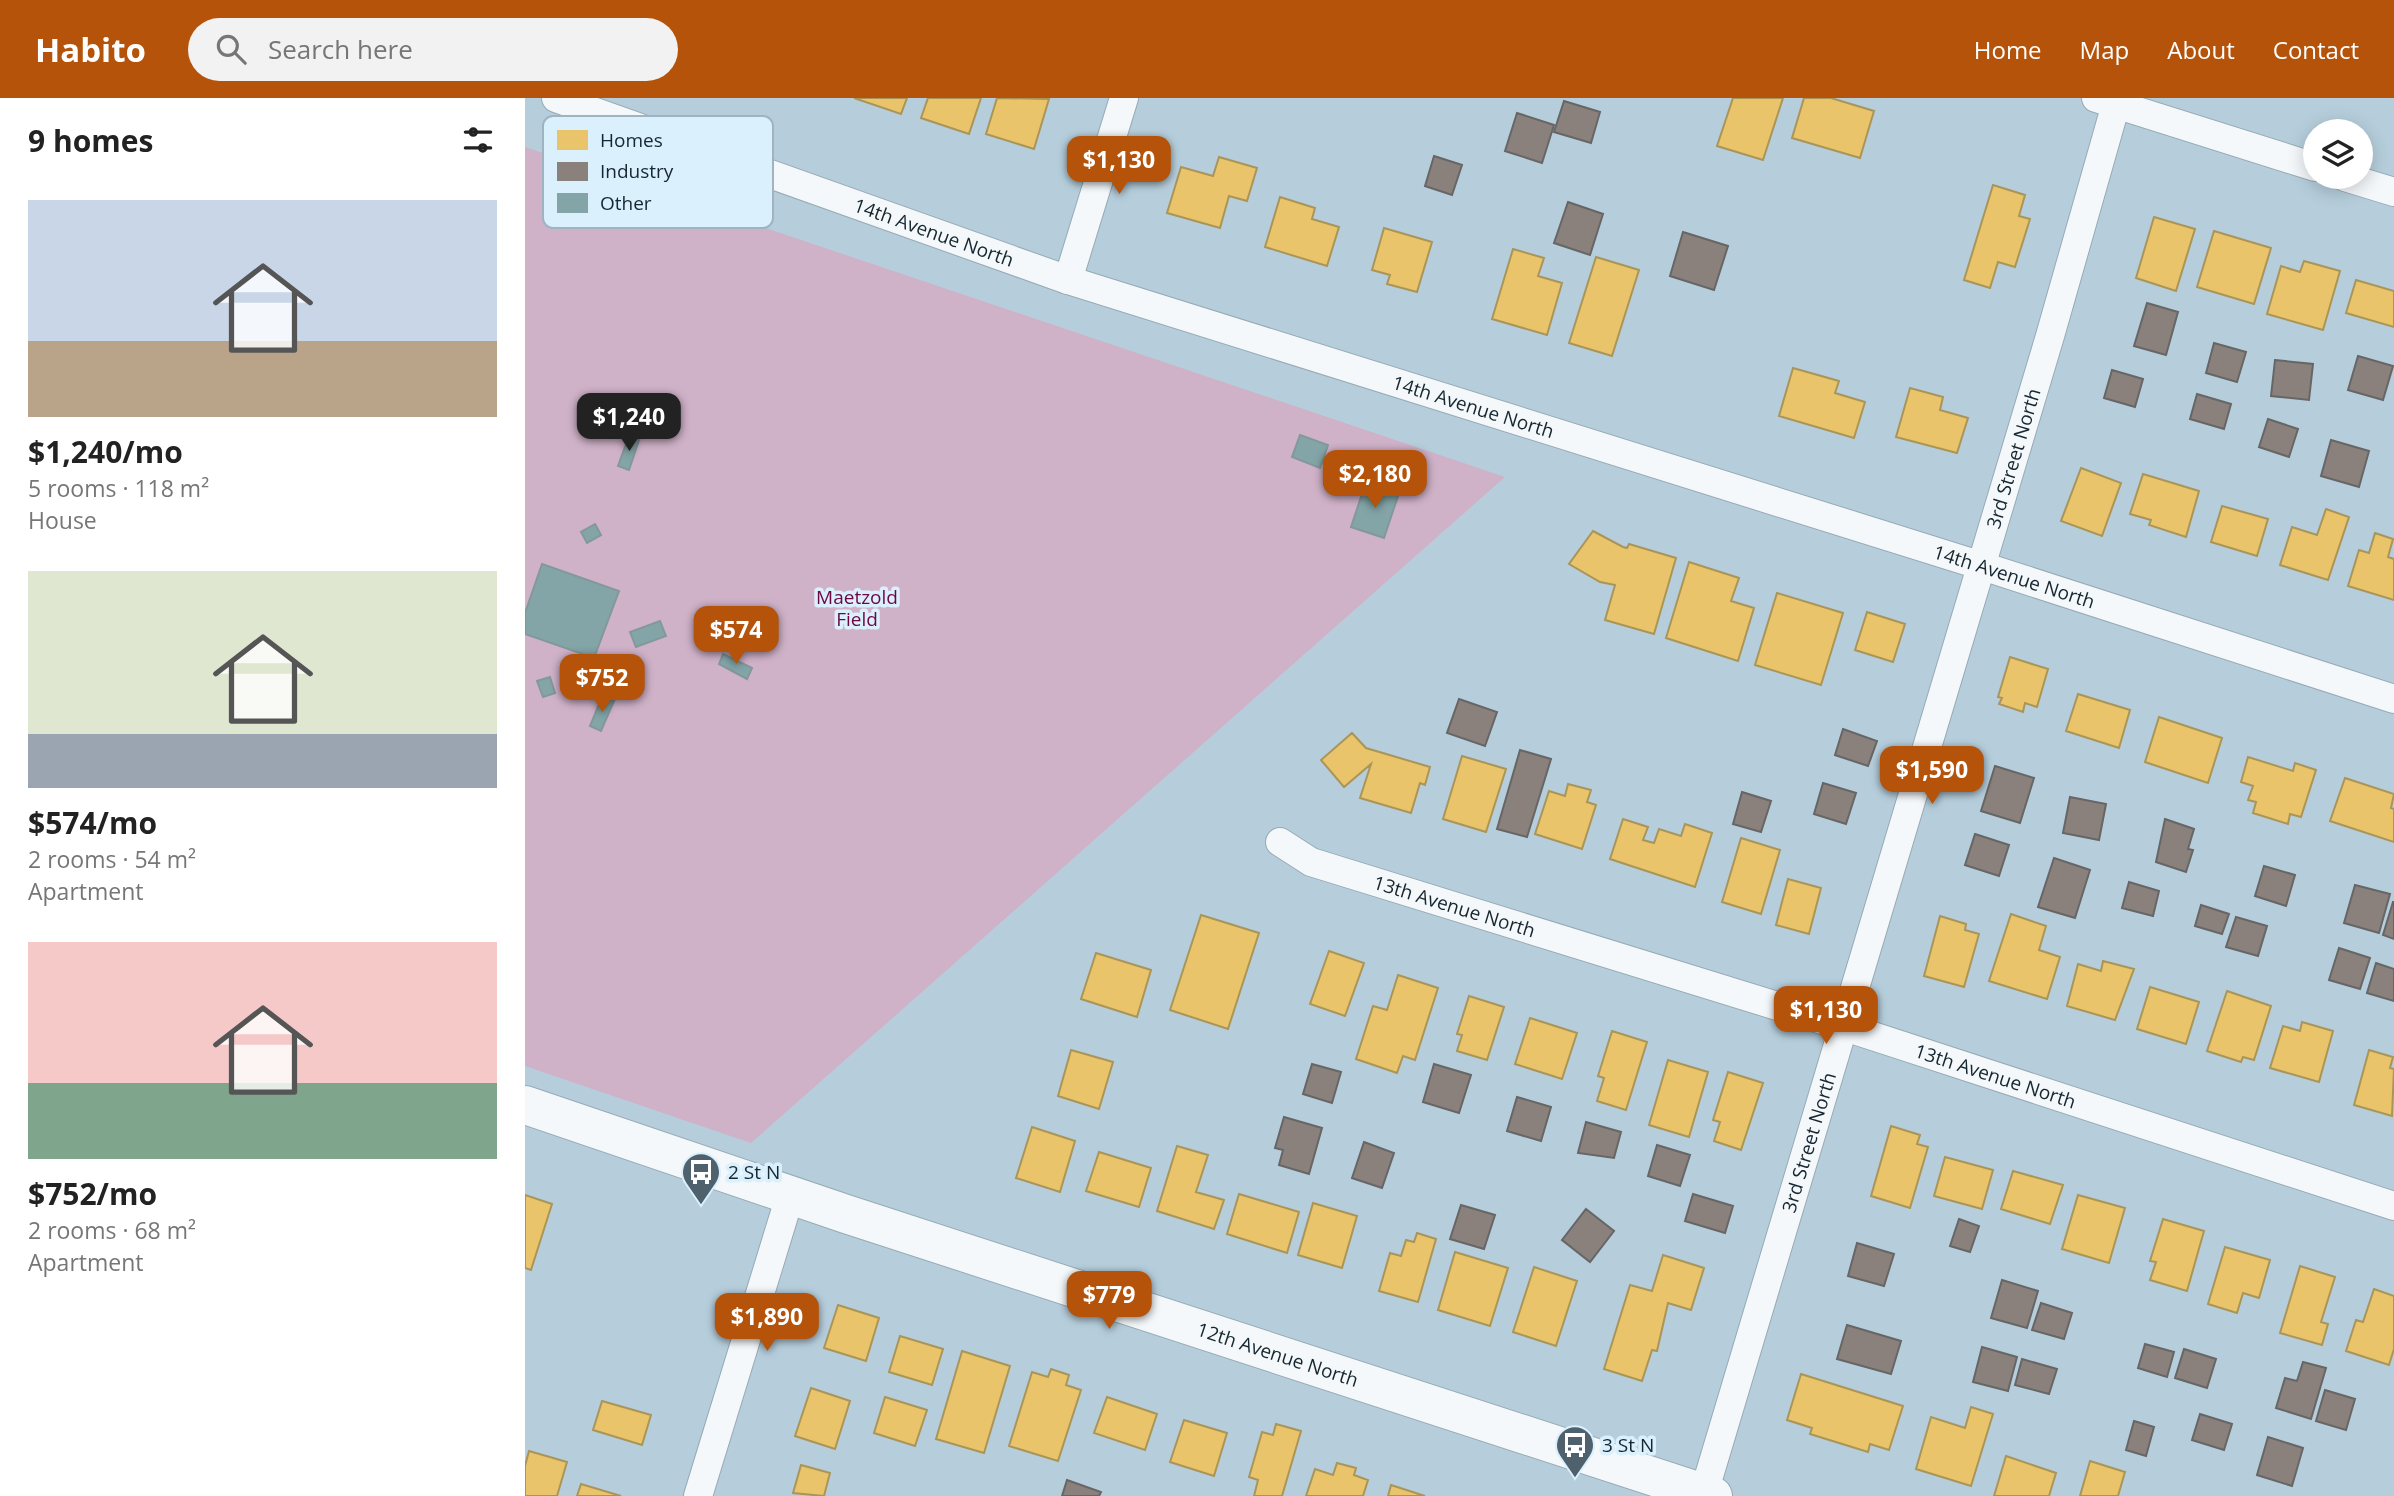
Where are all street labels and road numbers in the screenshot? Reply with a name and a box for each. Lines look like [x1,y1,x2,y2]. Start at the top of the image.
street label: 14th Avenue North [850,192,1017,273]
street label: 14th Avenue North [1389,369,1557,444]
street label: 3rd Street North [1980,385,2047,532]
street label: 14th Avenue North [1930,539,2098,615]
street label: 13th Avenue North [1370,869,1539,944]
street label: 13th Avenue North [1911,1038,2079,1114]
street label: 3rd Street North [1775,1069,1842,1216]
street label: 12th Avenue North [1194,1316,1362,1393]

